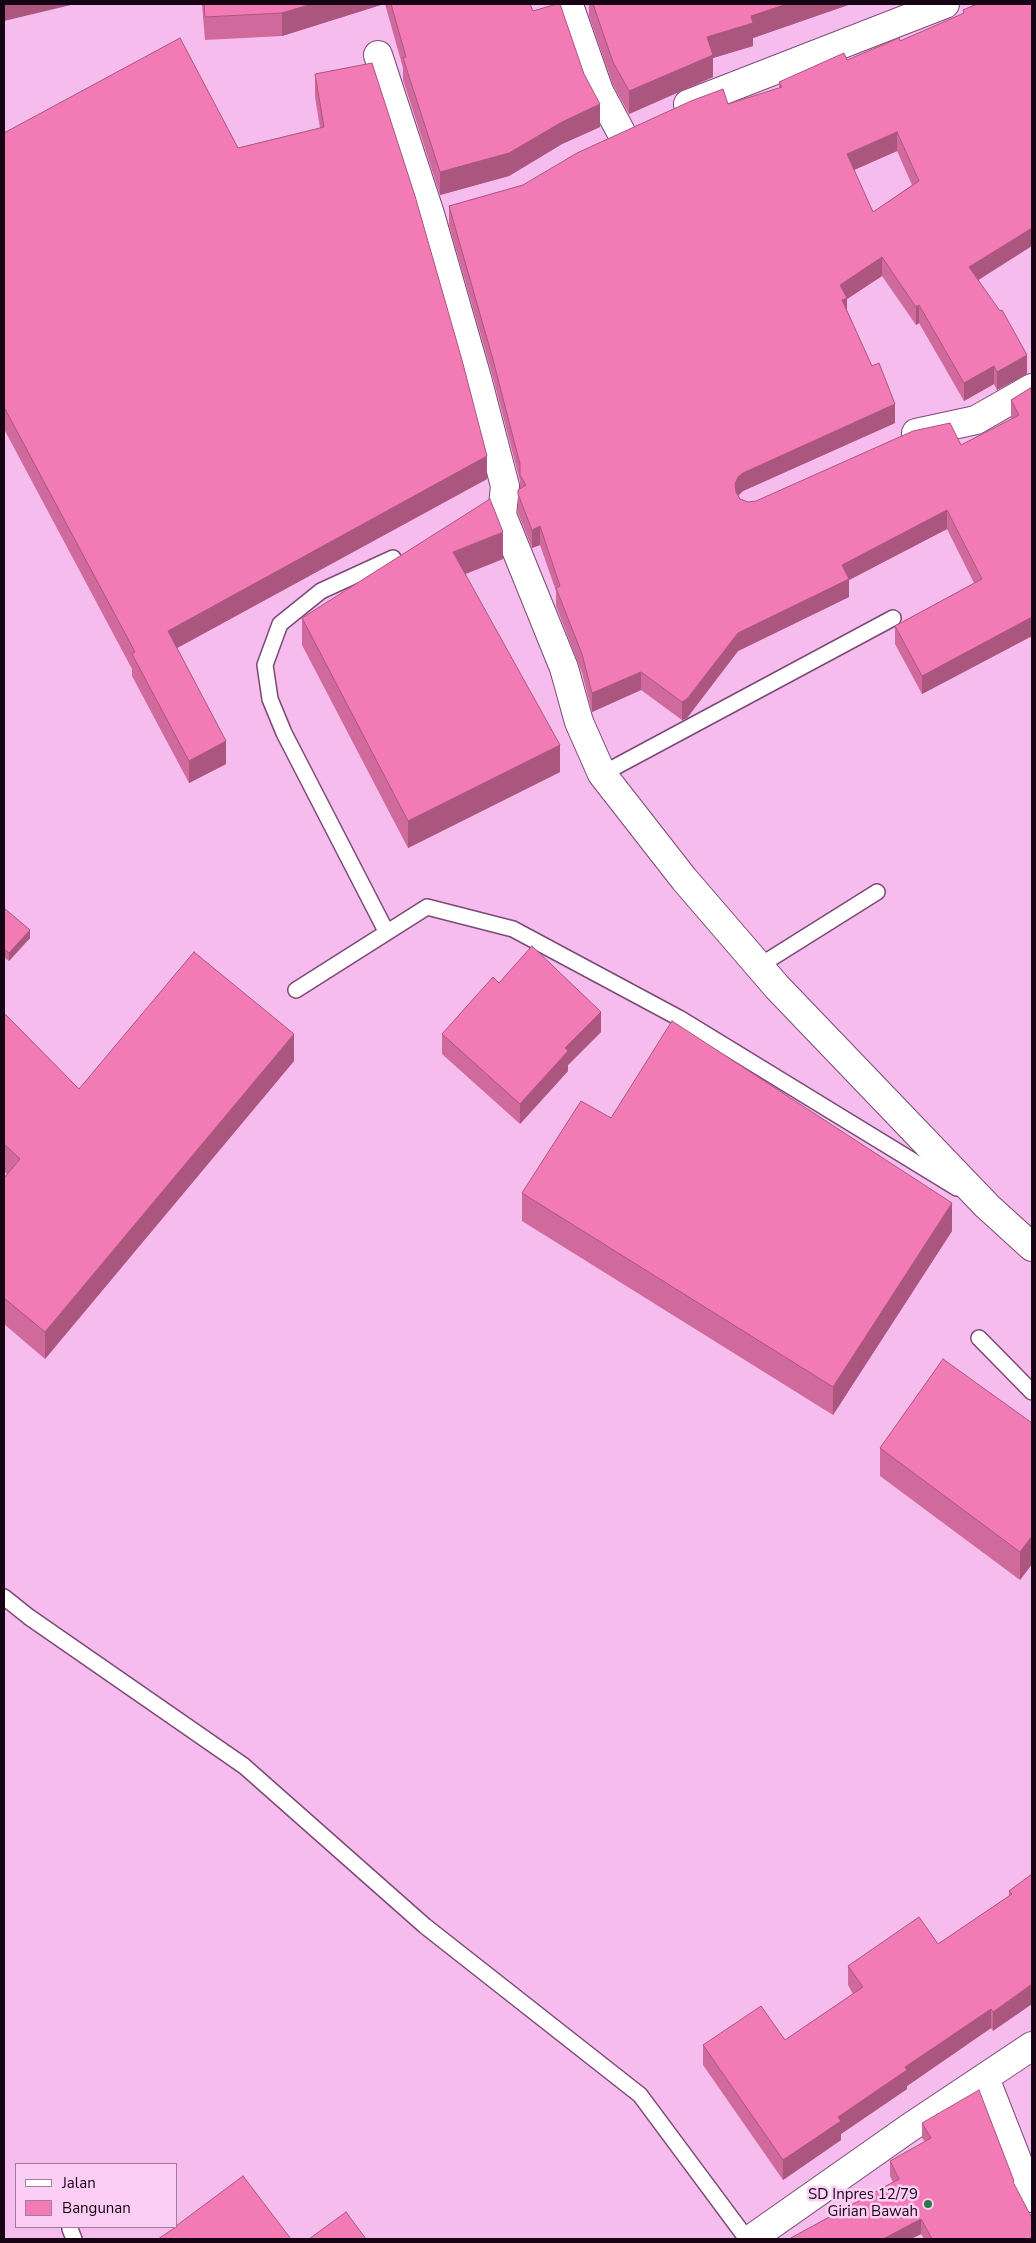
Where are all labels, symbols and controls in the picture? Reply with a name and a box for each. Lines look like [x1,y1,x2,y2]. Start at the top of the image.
legend [15,2163,178,2228]
text: Jalan [62,2173,96,2193]
place label: SD Inpres 12/79 Girian Bawah [808,2186,918,2221]
text: Bangunan [62,2198,131,2218]
marker: SD Inpres 12/79 Girian Bawah [922,2198,934,2210]

